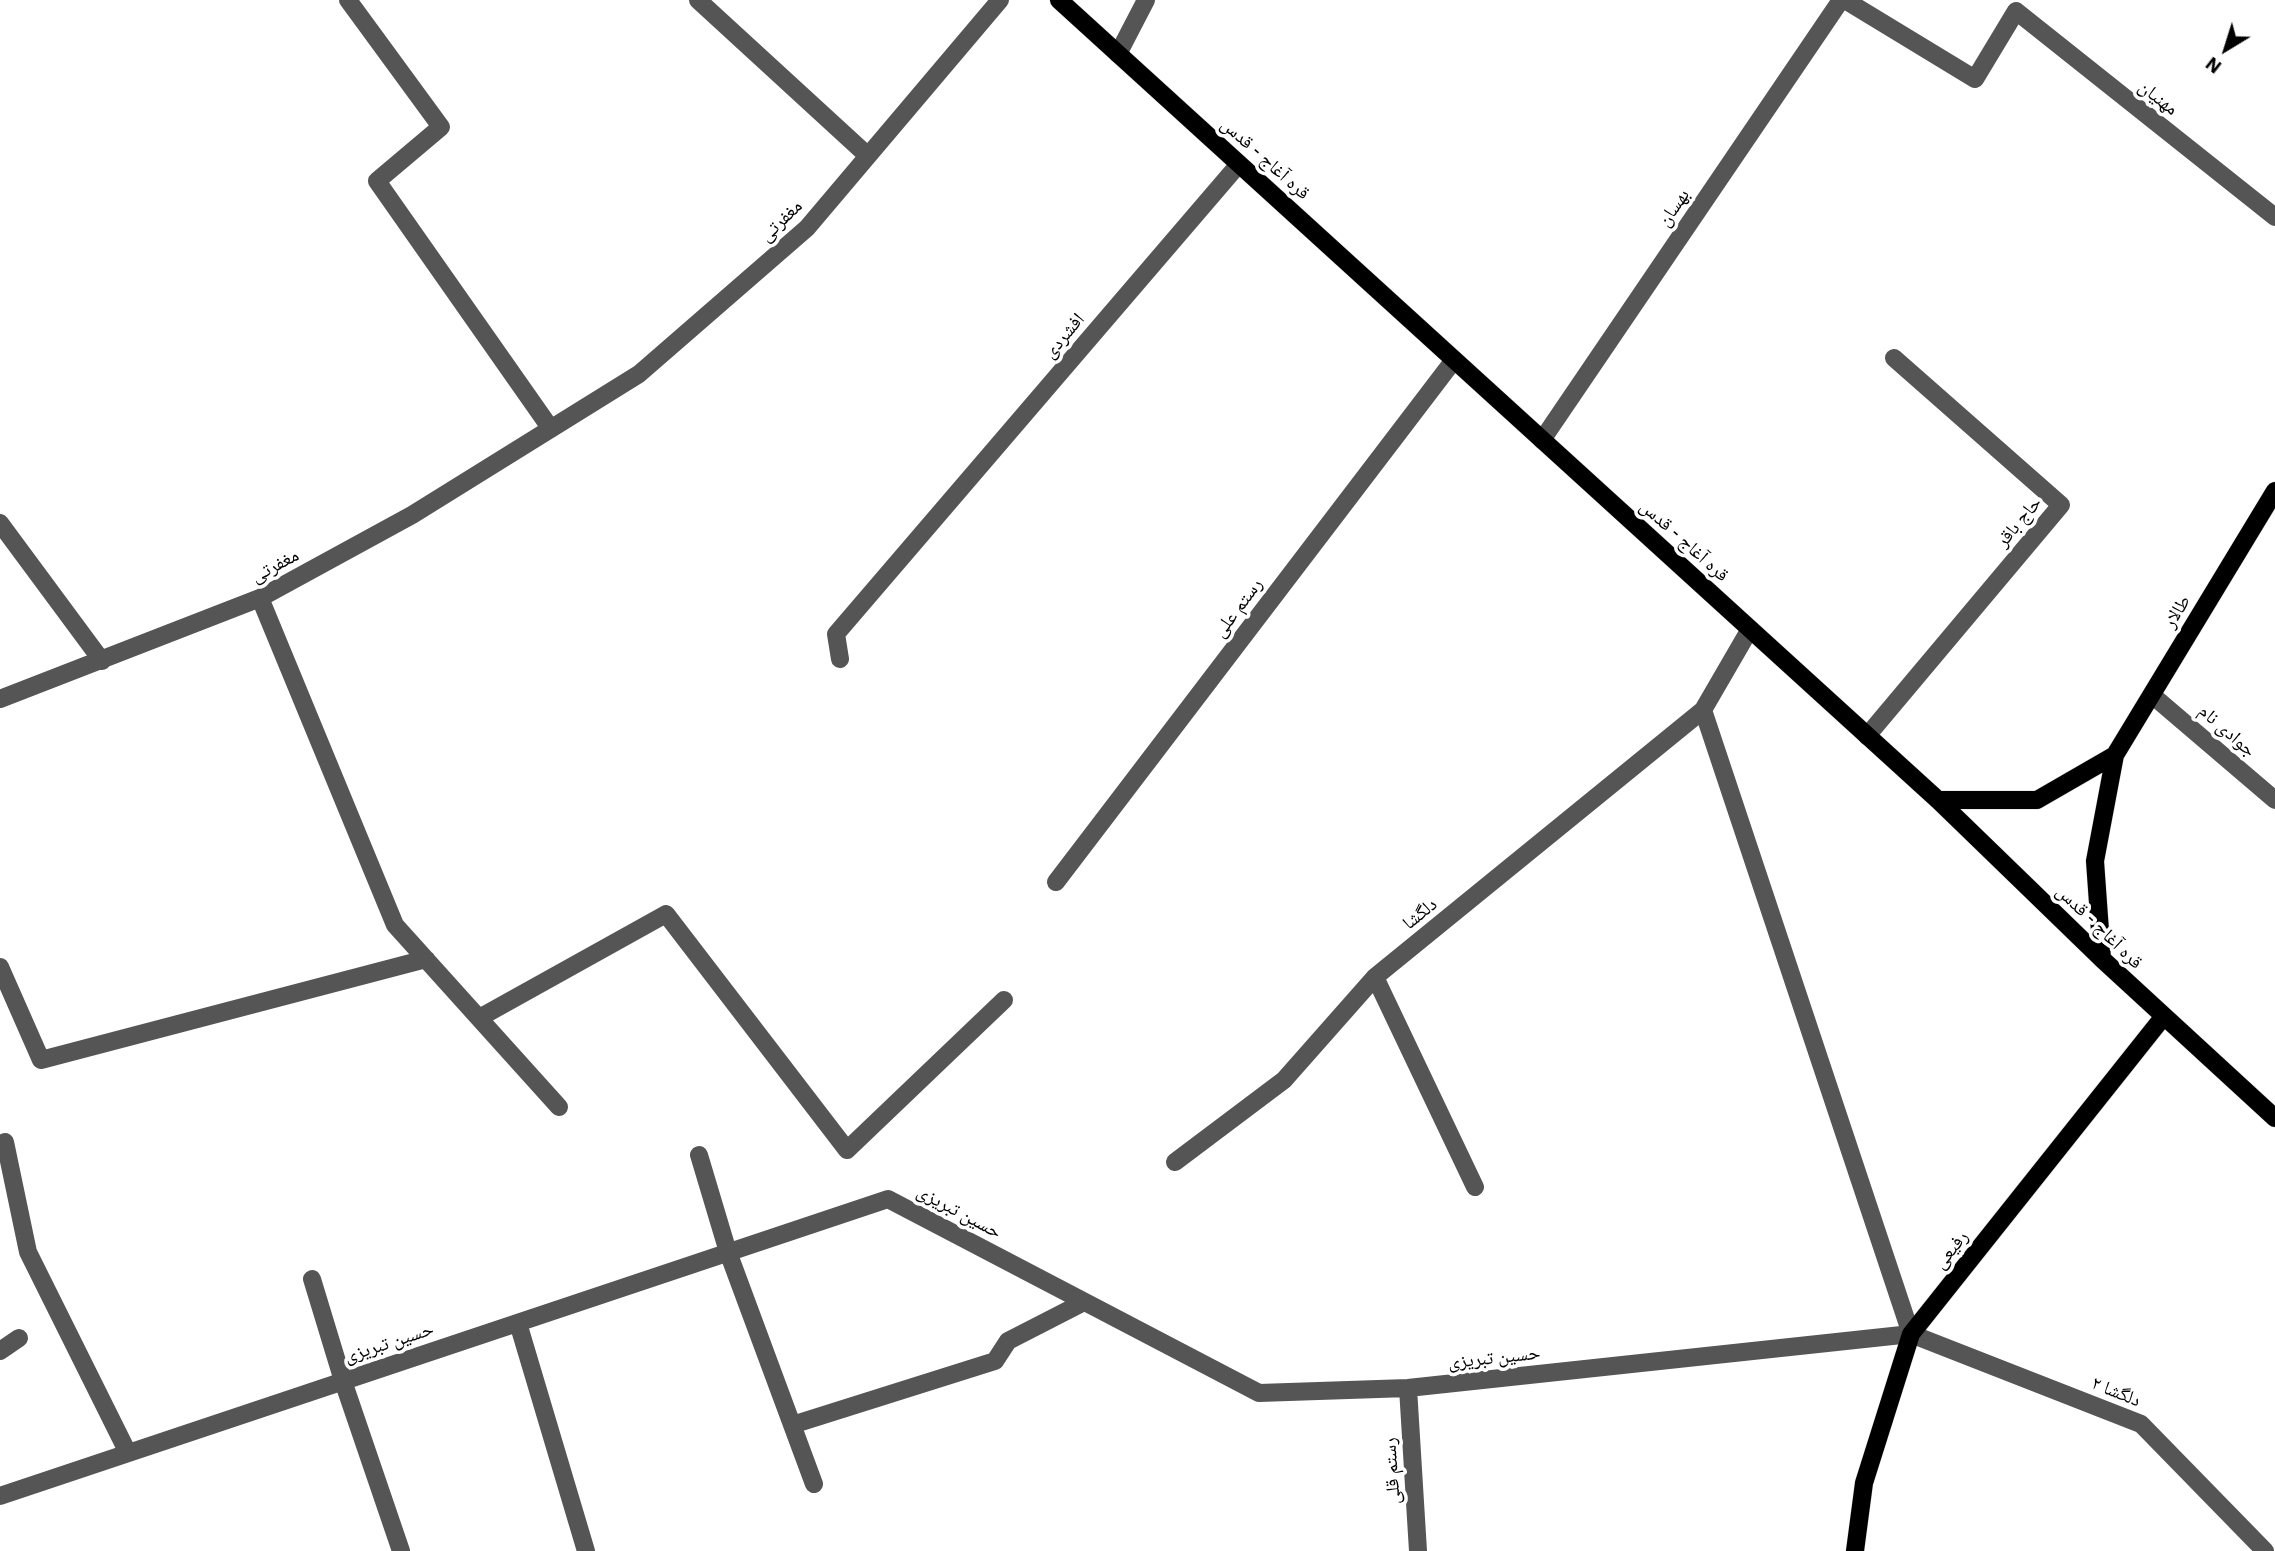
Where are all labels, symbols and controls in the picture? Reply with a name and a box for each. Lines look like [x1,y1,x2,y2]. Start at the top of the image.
north arrow [2191,14,2261,84]
text: N [2200,52,2226,79]
street label: مهنیان [2134,75,2182,121]
street label: قره آغاج - قدس [1216,113,1314,205]
street label: بهسان [1653,185,1695,231]
street label: مغفرتی [755,195,807,247]
street label: افشردی [1038,309,1090,363]
street label: حاج باقر [1991,492,2047,552]
street label: قره آغاج - قدس [1635,495,1733,587]
street label: مغفرتی [247,544,303,588]
street label: رستم علی [1208,574,1268,642]
street label: طالار [2158,591,2196,633]
street label: جوادی نام [2194,700,2260,762]
street label: قره آغاج - قدس [2051,880,2147,974]
street label: دلگشا [1398,893,1442,935]
street label: حسین تبریزی [913,1180,1005,1244]
street label: رفیعی [1929,1226,1973,1274]
street label: حسین تبریزی [341,1318,437,1368]
street label: حسین تبریزی [1447,1342,1541,1374]
street label: دلگشا ۲ [2088,1372,2144,1412]
street label: رستم قلی [1378,1437,1406,1505]

